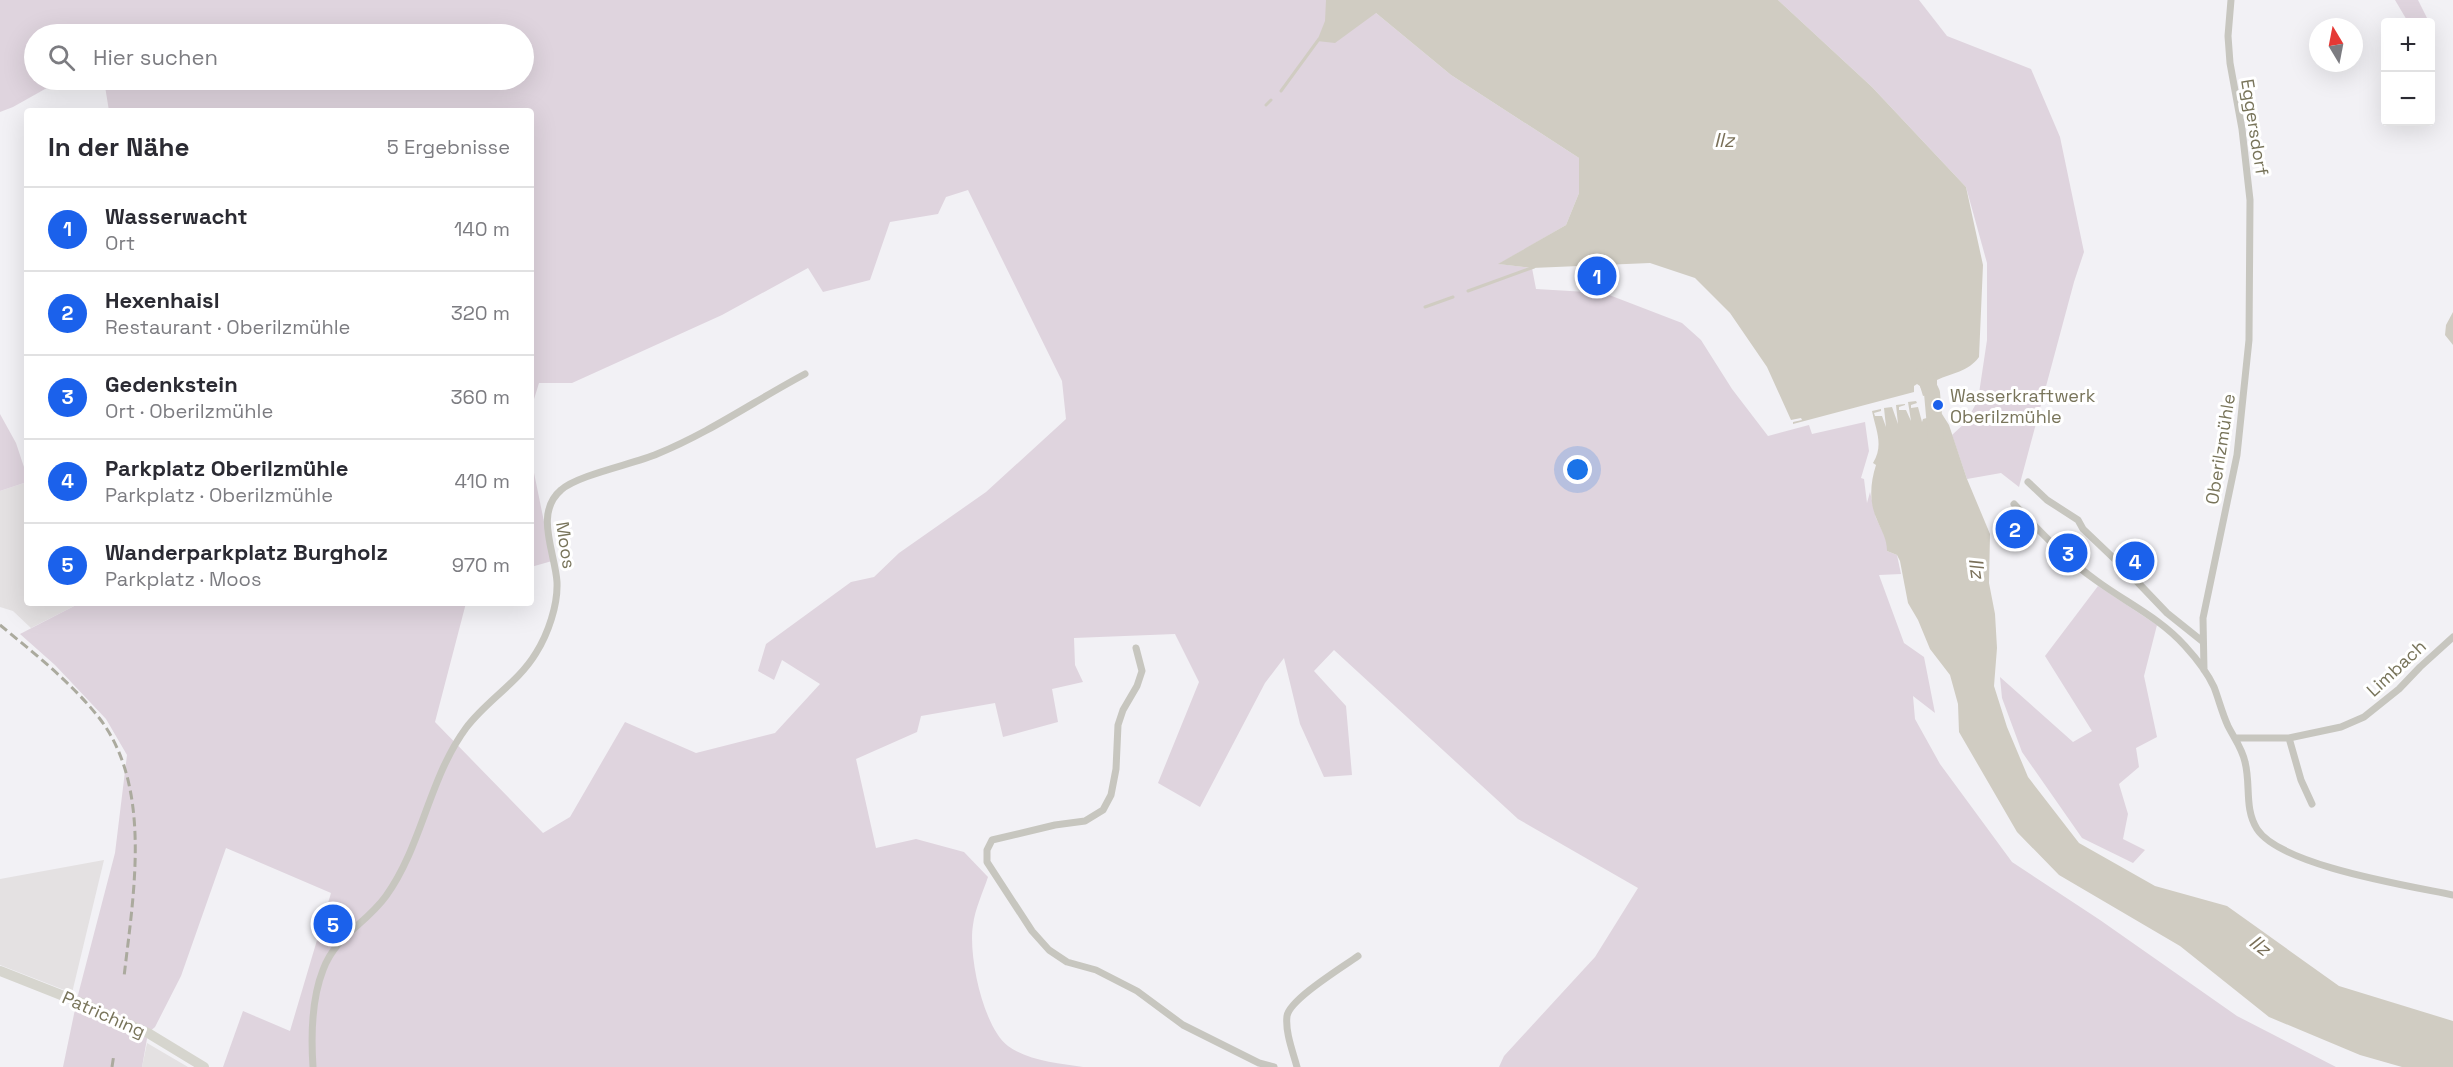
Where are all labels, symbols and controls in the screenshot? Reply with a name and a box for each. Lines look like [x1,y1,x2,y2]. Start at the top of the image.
north arrow [2309,18,2363,72]
map controls [2381,18,2435,126]
button: + [2381,18,2435,72]
search box [24,24,534,90]
icon: search [45,41,78,74]
text: Hier suchen [93,43,218,71]
button: − [2381,72,2435,126]
street label: Eggersdorf [2236,77,2274,177]
water label: Ilz [1714,127,1736,153]
text: In der Nähe [48,130,189,164]
text: 5 Ergebnisse [387,134,510,160]
text: Wasserwacht [105,202,248,230]
text: 1 [63,216,72,242]
text: 140 m [454,216,510,242]
text: Ort [105,230,135,256]
pin: 1 [1578,254,1616,298]
text: Hexenhaisl [105,286,220,314]
text: 2 [62,300,73,326]
text: 320 m [451,300,510,326]
text: Restaurant · Oberilzmühle [105,314,350,340]
text: Gedenkstein [105,370,238,398]
text: 3 [61,384,74,410]
text: 360 m [451,384,510,410]
place label: Wasserkraftwerk Oberilzmühle [1950,384,2096,428]
street label: Oberilzmühle [2200,392,2240,506]
text: Ort · Oberilzmühle [105,398,273,424]
marker: Wasserkraftwerk Oberilzmühle [1931,398,1945,412]
text: Parkplatz Oberilzmühle [105,454,348,482]
your location [1563,455,1592,484]
text: 4 [61,468,74,494]
text: 410 m [454,468,510,494]
text: Parkplatz · Oberilzmühle [105,482,333,508]
pin: 2 [1996,506,2034,552]
street label: Moos [551,520,581,570]
pin: 3 [2048,530,2088,576]
text: Wanderparkplatz Burgholz [105,538,388,566]
pin: 4 [2116,538,2154,584]
text: 5 [62,552,74,578]
text: 970 m [452,552,510,578]
water label: Ilz [1963,556,1991,581]
text: Parkplatz · Moos [105,566,261,592]
street label: Limbach [2361,635,2431,701]
pin: 5 [314,902,352,946]
water label: Ilz [2244,929,2277,962]
street label: Patriching [59,985,149,1043]

